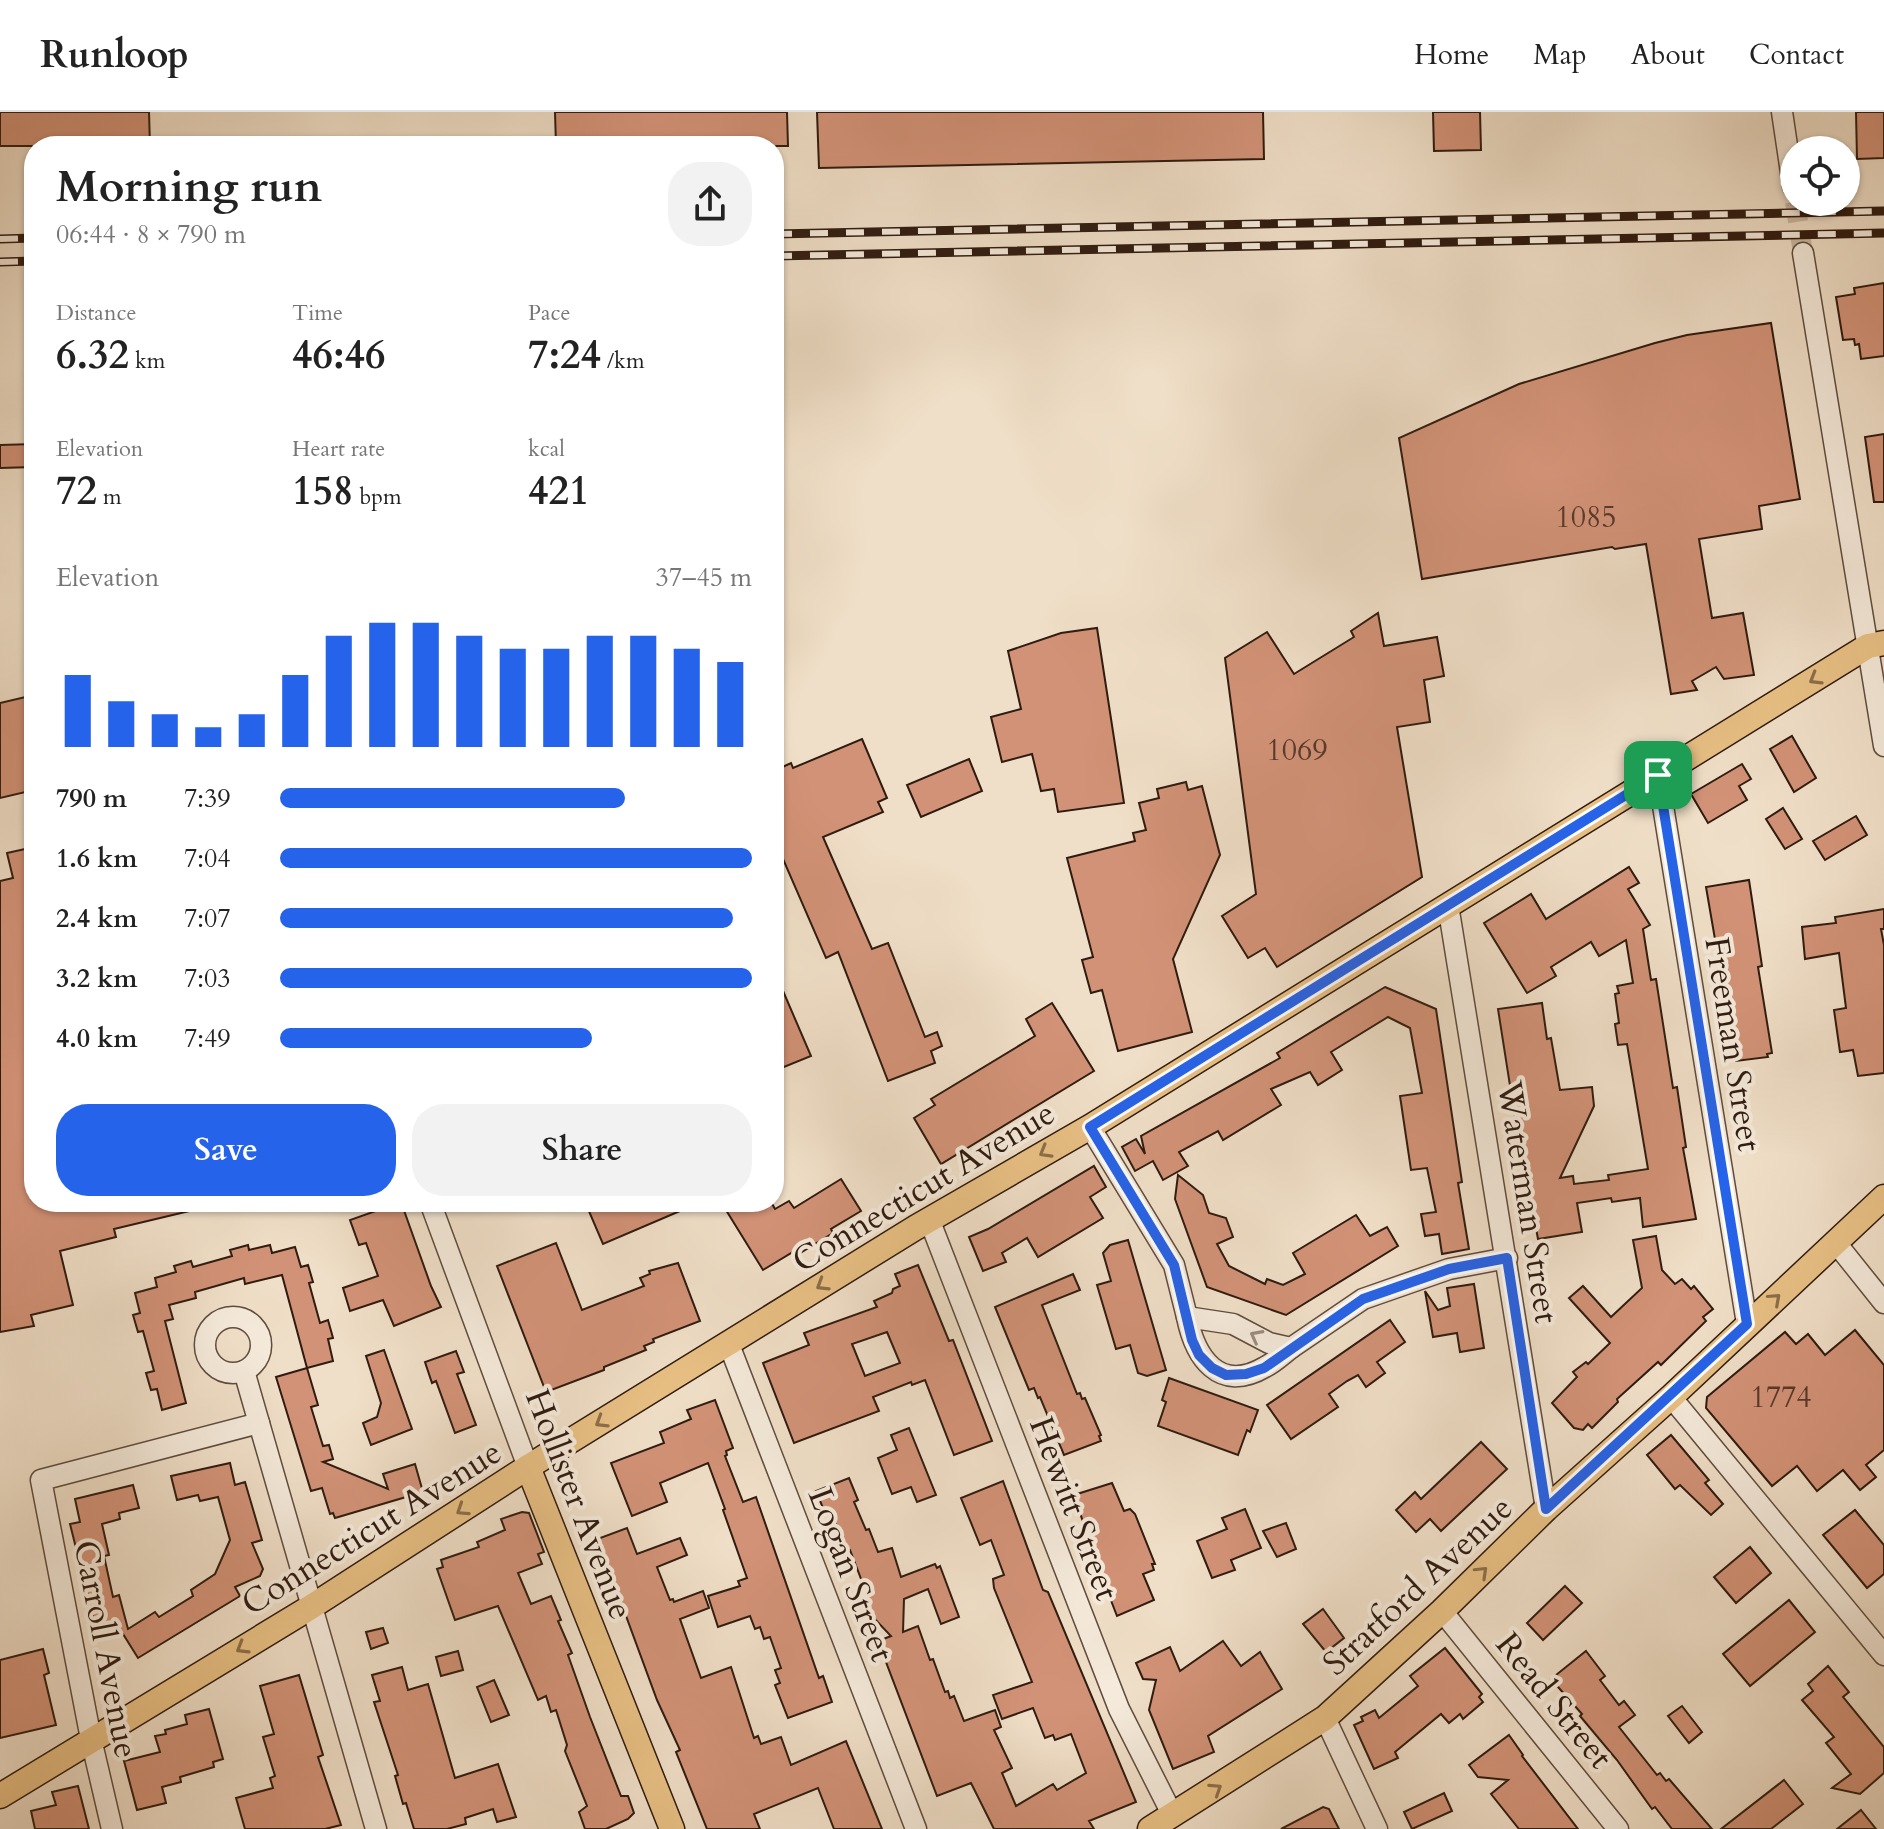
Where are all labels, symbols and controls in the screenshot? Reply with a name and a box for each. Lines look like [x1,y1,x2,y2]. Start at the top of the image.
text: Runloop [40,29,189,81]
text: Home [1414,36,1489,74]
text: Map [1533,36,1587,74]
text: About [1631,36,1705,74]
text: Contact [1749,36,1844,74]
map controls [1780,136,1860,216]
button: locate [1780,136,1860,216]
text: Morning run [56,157,322,217]
button: share [668,162,752,246]
text: 06:44 · 8 × 790 m [56,217,246,252]
text: Distance [56,298,136,328]
text: Time [292,298,343,328]
text: Pace [528,298,571,328]
text: 6.32 [56,328,129,383]
text: 46:46 [292,328,386,383]
text: 7:24 [528,328,601,383]
text: km [129,346,165,376]
text: /km [601,346,645,376]
text: Elevation [56,434,143,464]
text: Heart rate [292,434,385,464]
text: kcal [528,434,565,464]
text: 72 [56,464,97,519]
text: 158 [292,464,353,519]
text: 421 [528,464,589,519]
text: m [97,482,122,512]
text: bpm [353,482,402,512]
house number: 1085 [1555,497,1617,538]
text: Elevation [56,560,159,595]
text: 37–45 m [655,560,752,595]
one-way arrow [1809,669,1824,684]
house number: 1069 [1266,730,1328,771]
pin [1624,741,1692,809]
icon: arrive [1636,753,1680,797]
text: 790 m [56,781,127,816]
text: 7:39 [184,781,231,816]
text: 1.6 km [56,841,137,876]
text: 7:04 [184,841,231,876]
text: 2.4 km [56,901,137,936]
text: 7:07 [184,901,231,936]
street label: Freeman Street [1693,934,1773,1155]
text: 3.2 km [56,961,137,996]
text: 7:03 [184,961,231,996]
text: 4.0 km [56,1021,137,1056]
text: 7:49 [184,1021,231,1056]
street label: Waterman Street [1486,1077,1570,1327]
street label: Connecticut Avenue [784,1090,1063,1283]
button: Save [56,1104,396,1196]
button: Share [412,1104,752,1196]
one-way arrow [1039,1142,1054,1158]
one-way arrow [816,1275,831,1290]
one-way arrow [1765,1295,1780,1309]
one-way arrow [1250,1331,1265,1346]
house number: 1774 [1750,1377,1812,1418]
street label: Hollister Avenue [514,1383,644,1626]
street label: Hewitt Street [1018,1410,1130,1607]
one-way arrow [595,1412,610,1427]
street label: Connecticut Avenue [233,1429,510,1626]
street label: Logan Street [797,1481,905,1668]
street label: Stratford Avenue [1313,1486,1523,1686]
one-way arrow [457,1500,471,1515]
street label: Carroll Avenue [62,1537,150,1762]
one-way arrow [1473,1566,1487,1581]
street label: Read Street [1485,1623,1623,1779]
one-way arrow [237,1639,251,1654]
one-way arrow [1208,1783,1222,1798]

